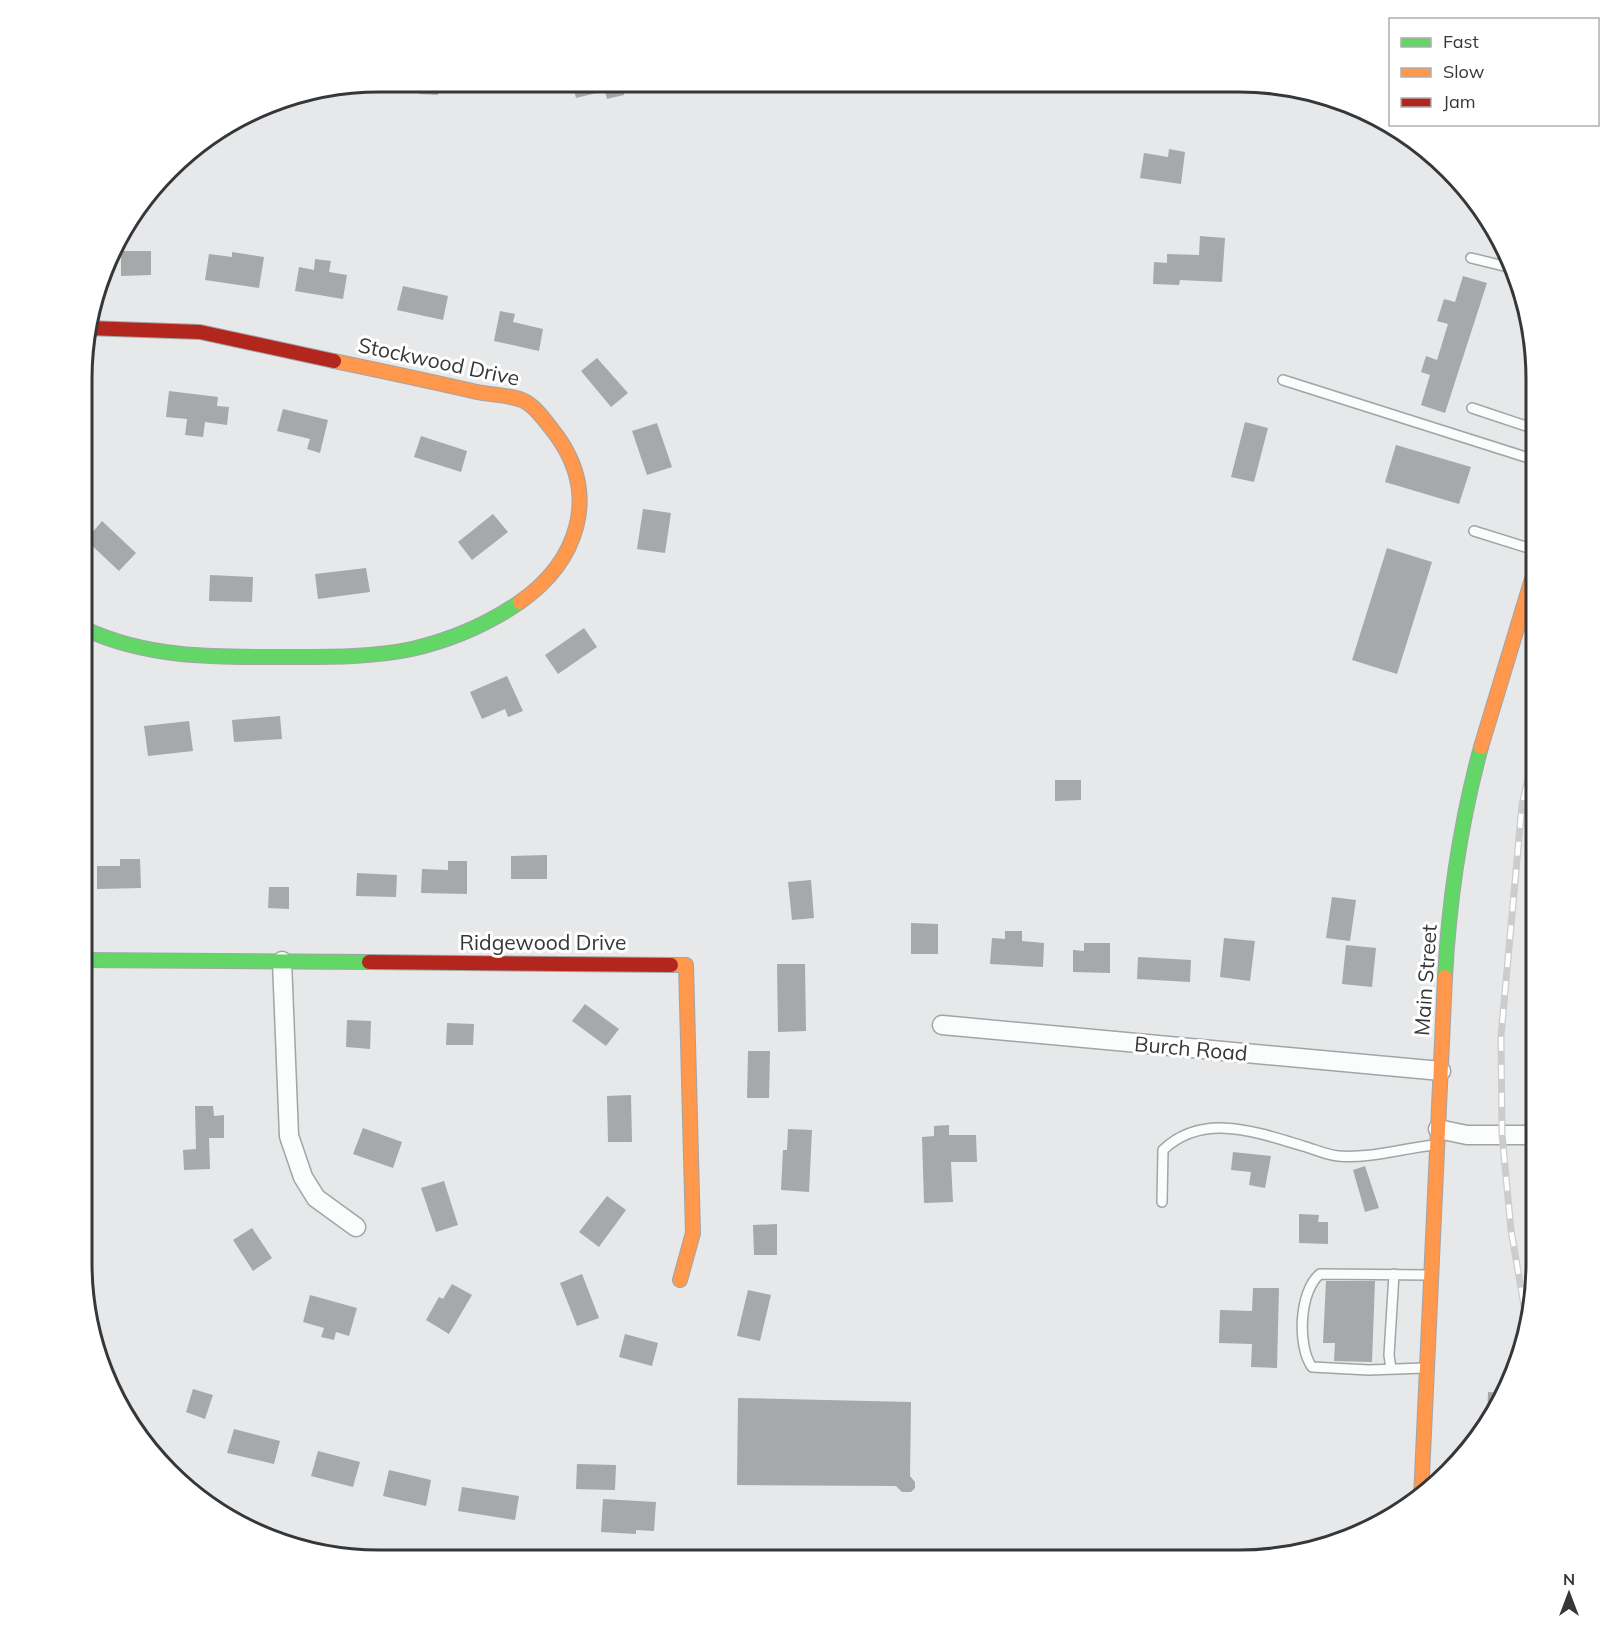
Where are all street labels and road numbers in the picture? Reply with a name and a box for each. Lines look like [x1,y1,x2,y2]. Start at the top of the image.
street label: Stockwood Drive [356,331,522,391]
street label: Main Street [1408,923,1442,1037]
street label: Ridgewood Drive [460,929,626,955]
street label: Burch Road [1133,1030,1249,1066]

